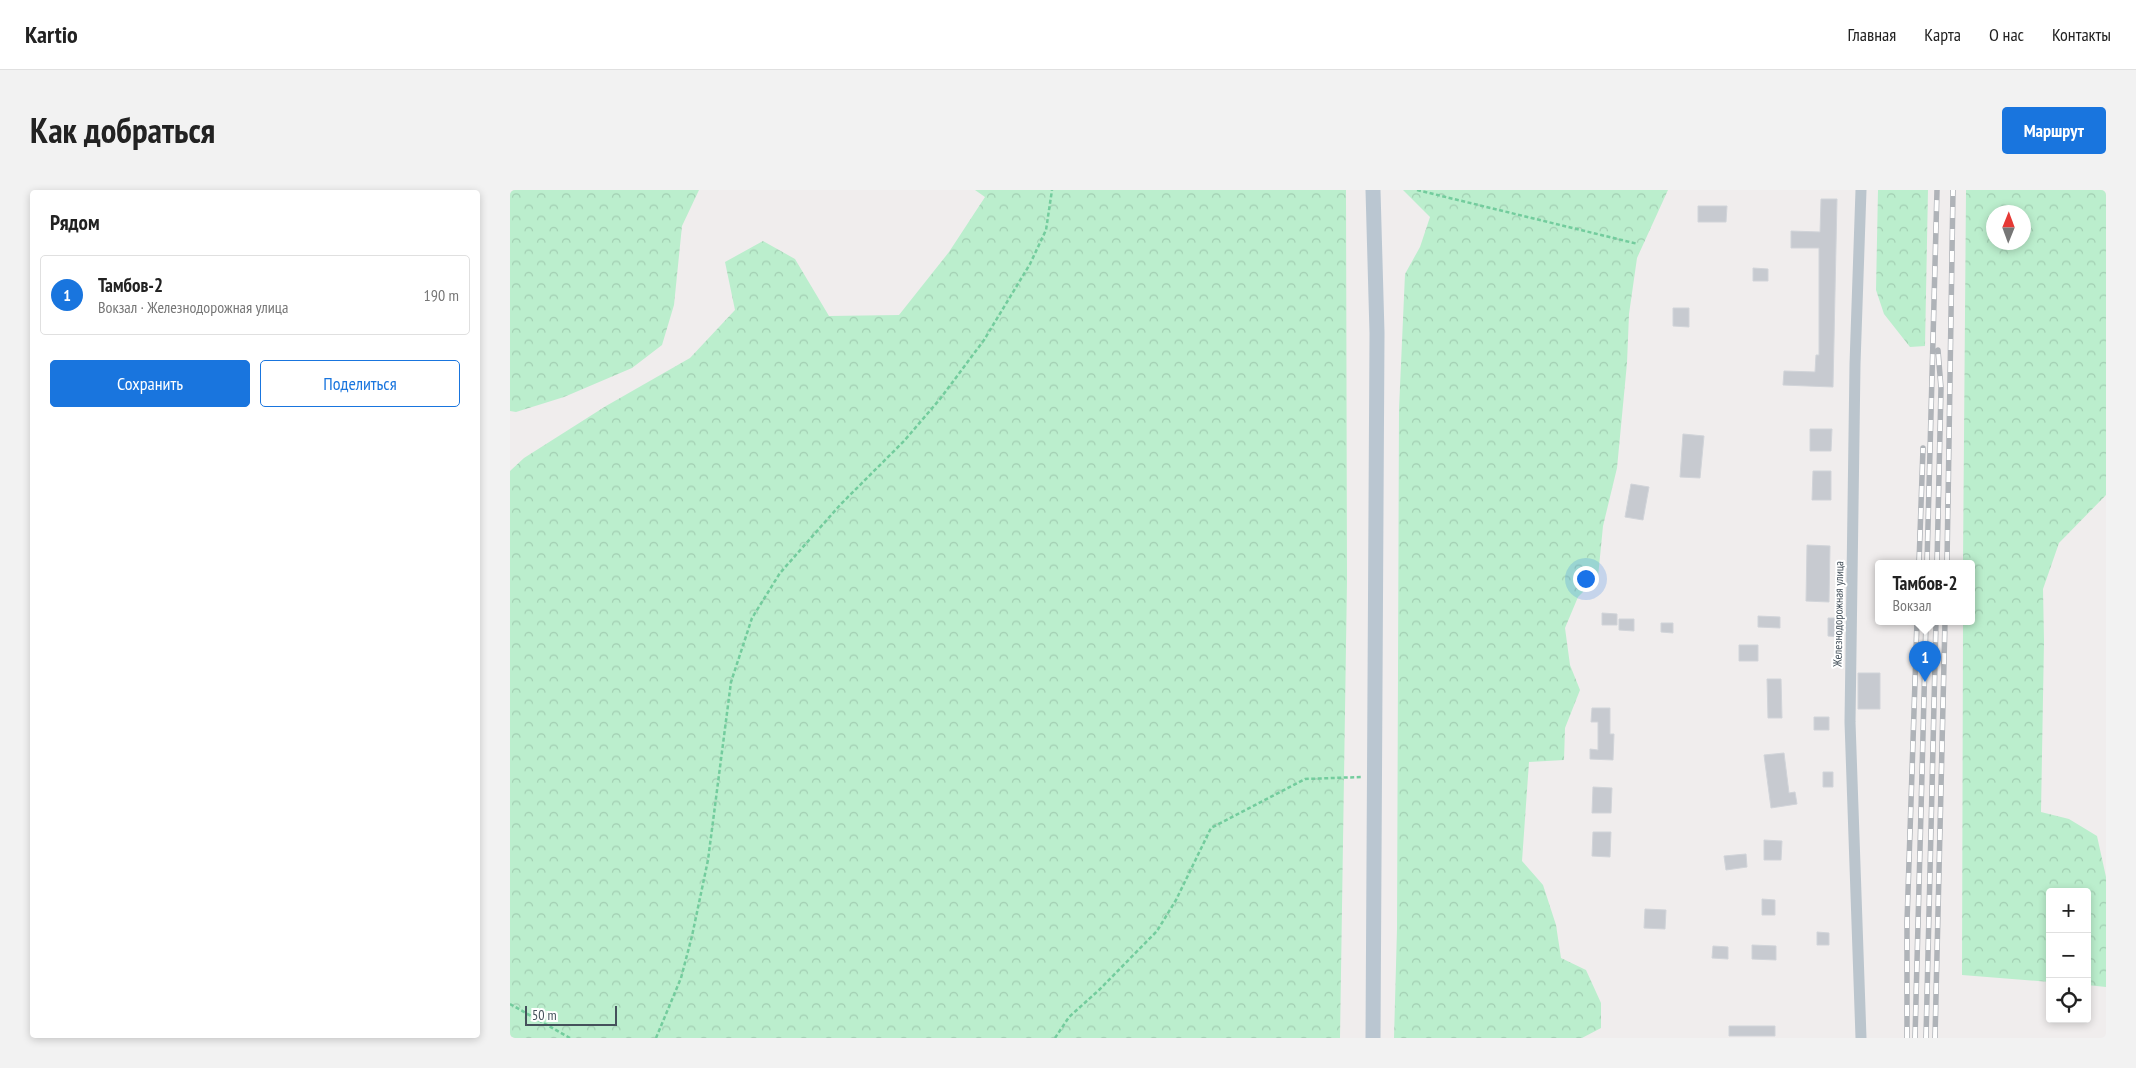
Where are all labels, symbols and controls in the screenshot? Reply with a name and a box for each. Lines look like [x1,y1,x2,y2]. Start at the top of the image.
text: Kartio [25,19,78,50]
text: Главная [1848,23,1896,46]
text: Карта [1924,23,1961,46]
text: О нас [1989,23,2024,46]
text: Контакты [2052,23,2111,46]
text: Как добраться [30,107,215,153]
button: Маршрут [2002,107,2106,154]
north arrow [1986,205,2031,250]
text: Рядом [50,209,100,236]
text: Тамбов-2 [98,273,163,297]
text: 1 [63,285,71,305]
text: 190 m [424,285,459,305]
text: Вокзал · Железнодорожная улица [98,297,288,317]
button: Сохранить [50,360,250,407]
button: Поделиться [260,360,460,407]
popup [1875,560,1975,625]
street label: Железнодорожная улица [1830,561,1846,668]
your location [1573,566,1599,592]
text: Тамбов-2 [1892,571,1958,595]
text: Вокзал [1892,595,1932,615]
pin: 1 [1909,641,1941,682]
map controls [2046,888,2091,1023]
button: + [2046,888,2091,933]
button: − [2046,933,2091,978]
button: locate [2046,978,2091,1023]
scale bar [525,1003,618,1026]
text: 50 m [532,1006,557,1024]

